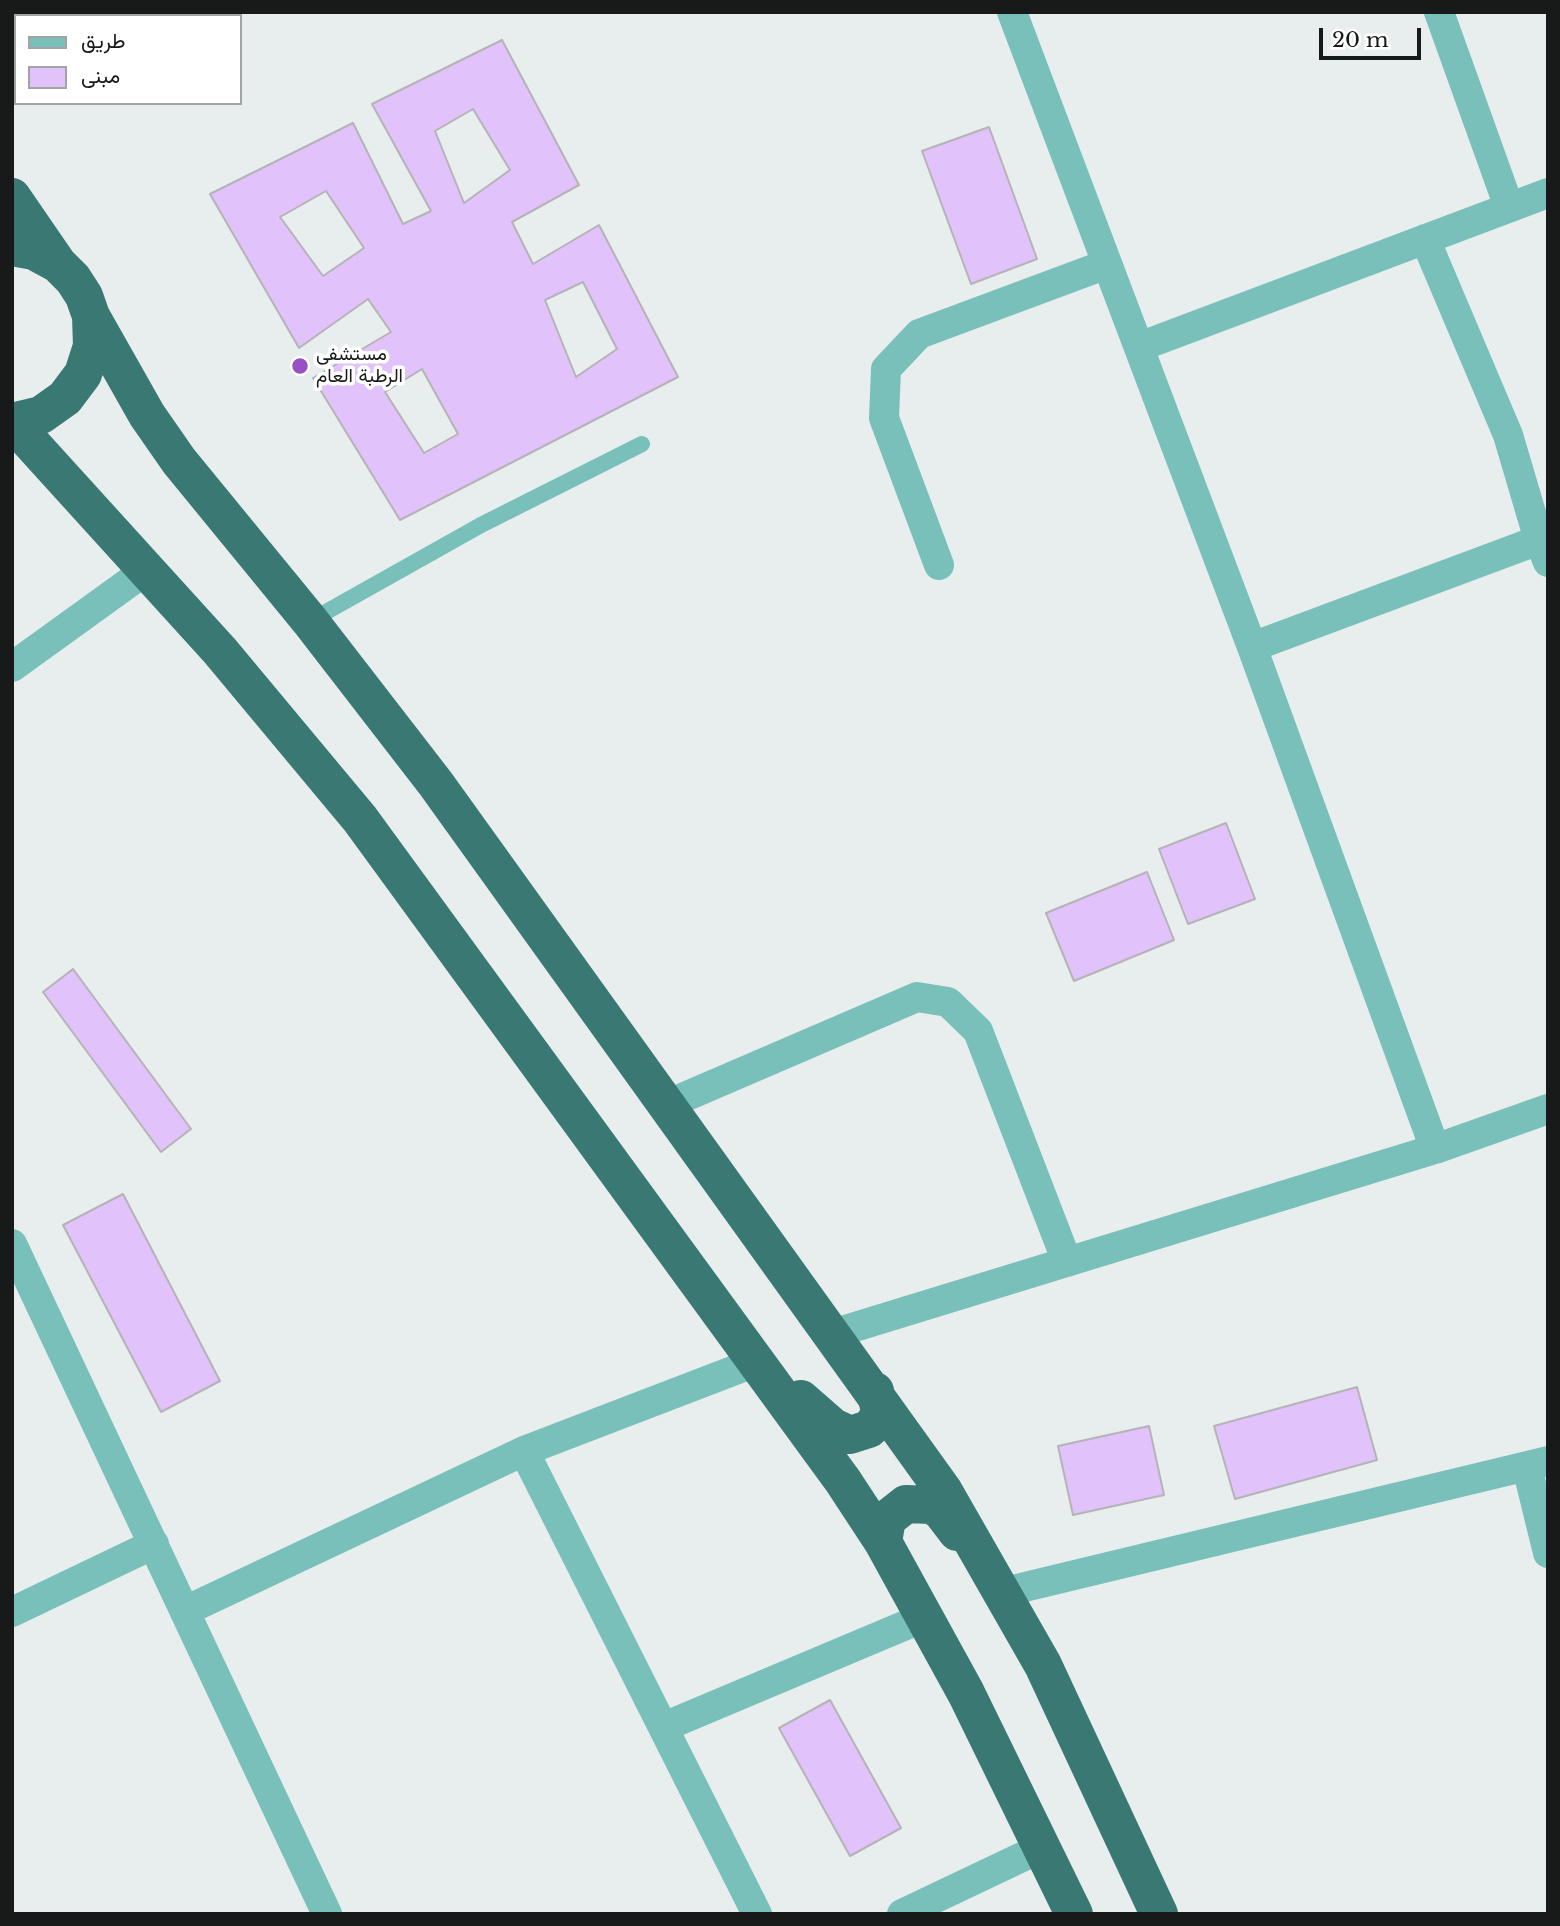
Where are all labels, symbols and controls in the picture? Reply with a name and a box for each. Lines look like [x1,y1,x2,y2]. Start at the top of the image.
legend [14,14,242,105]
scale bar [1322,14,1424,58]
text: 20 m [1332,27,1389,53]
text: طريق [81,28,126,54]
text: مبنى [81,63,120,89]
place label: مستشفى الرطبة العام [316,344,403,388]
marker: مستشفى الرطبة العام [290,356,310,376]

